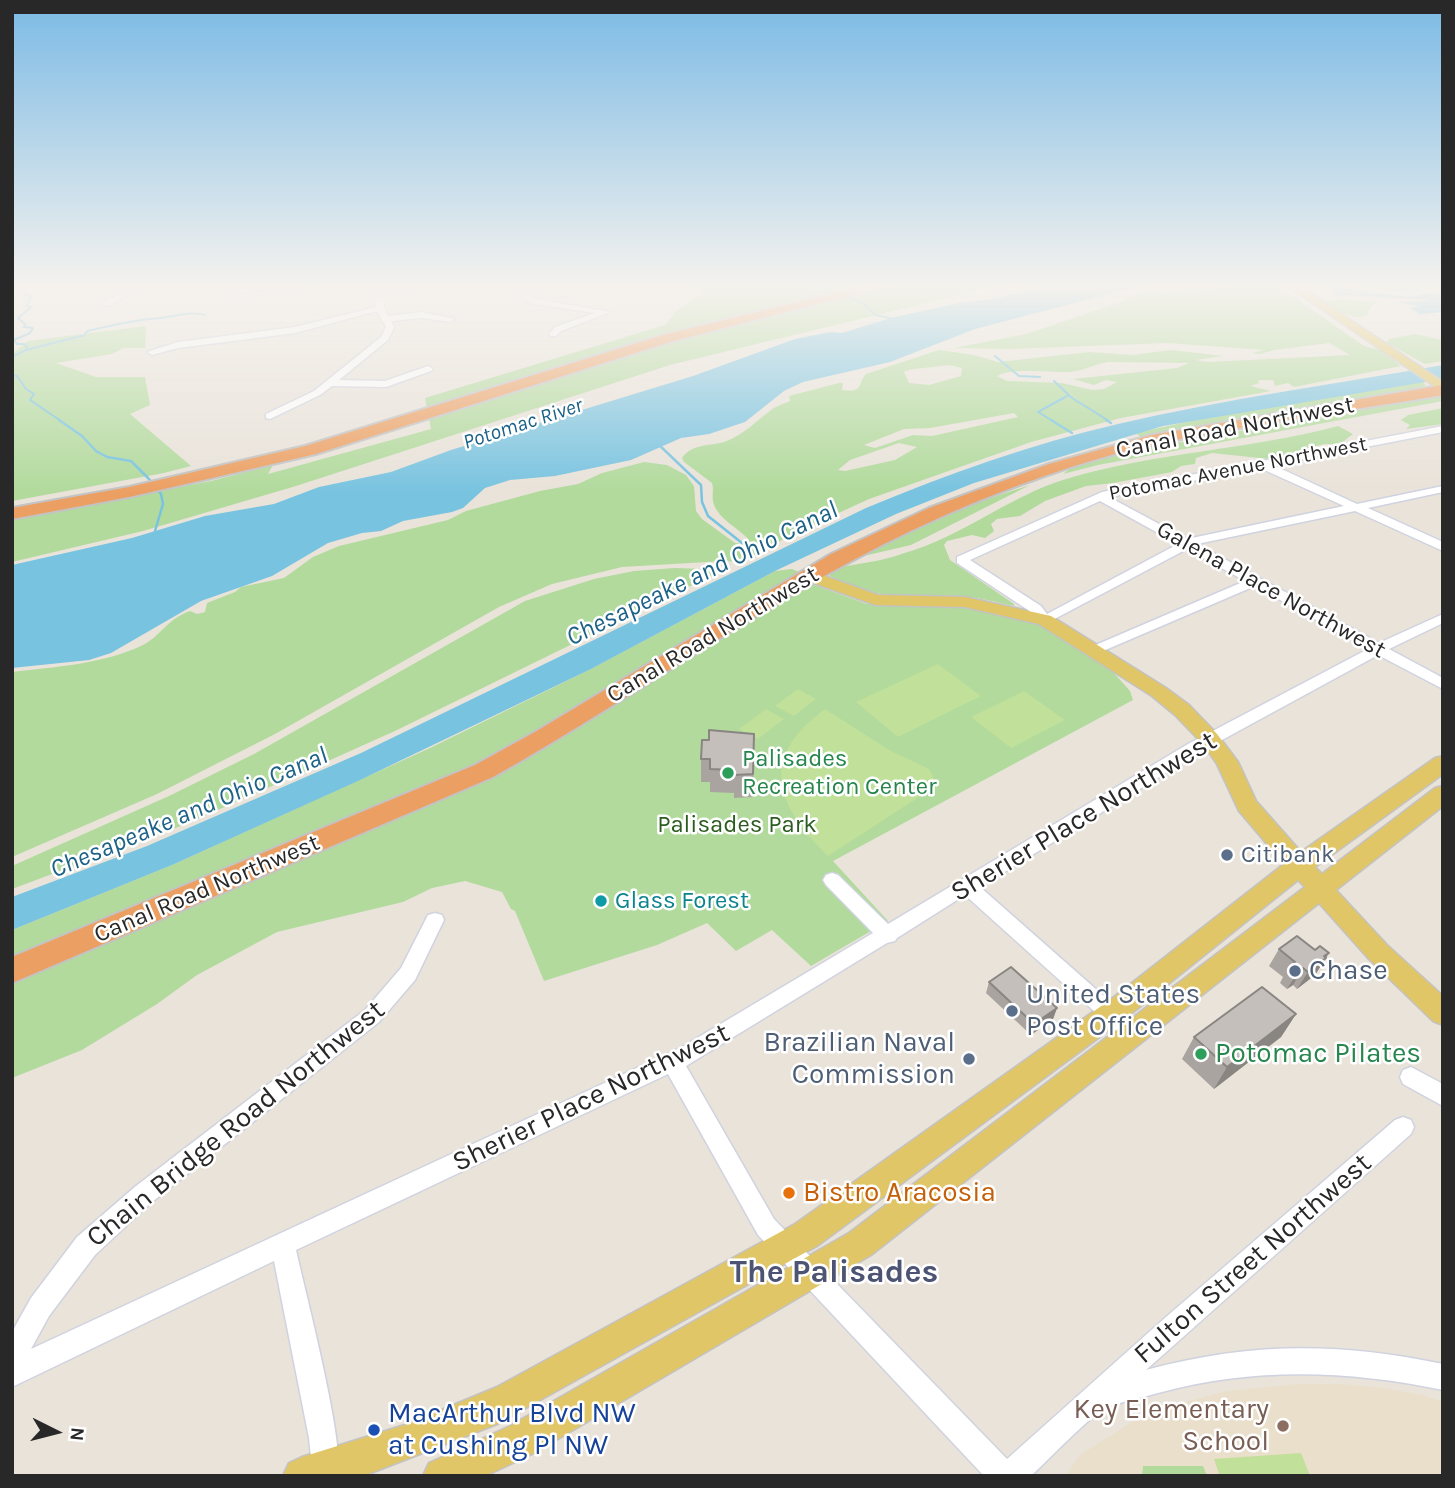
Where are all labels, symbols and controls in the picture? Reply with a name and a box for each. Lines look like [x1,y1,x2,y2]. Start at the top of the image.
street label: Canal Road Northwest [1113,391,1357,465]
water label: Potomac River [460,393,586,455]
street label: Potomac Avenue Northwest [1107,432,1369,506]
water label: Chesapeake and Ohio Canal [561,495,843,653]
street label: Galena Place Northwest [1151,515,1391,665]
street label: Canal Road Northwest [602,560,824,710]
street label: Sherier Place Northwest [945,724,1223,910]
water label: Chesapeake and Ohio Canal [46,740,332,886]
place label: Palisades Recreation Center [742,745,937,801]
marker: Palisades Recreation Center [720,765,736,781]
park label: Palisades Park [657,811,817,839]
street label: Canal Road Northwest [90,828,324,950]
place label: Citibank [1241,841,1334,869]
marker: Citibank [1219,847,1235,863]
place label: Glass Forest [615,887,749,915]
marker: Glass Forest [593,893,609,909]
place label: Chase [1309,954,1388,988]
marker: Chase [1287,963,1303,979]
place label: United States Post Office [1026,978,1200,1044]
street label: Chain Bridge Road Northwest [80,993,392,1255]
marker: United States Post Office [1004,1003,1020,1019]
street label: Sherier Place Northwest [447,1016,735,1180]
place label: Brazilian Naval Commission [763,1026,955,1092]
place label: Potomac Pilates [1215,1037,1421,1071]
marker: Potomac Pilates [1193,1046,1209,1062]
marker: Brazilian Naval Commission [961,1051,977,1067]
street label: Fulton Street Northwest [1127,1147,1379,1371]
place label: Bistro Aracosia [803,1176,996,1210]
marker: Bistro Aracosia [781,1185,797,1201]
district label: The Palisades [730,1254,938,1292]
place label: Key Elementary School [1073,1393,1269,1459]
north arrow [21,1397,91,1467]
place label: MacArthur Blvd NW at Cushing Pl NW [388,1397,636,1463]
marker: Key Elementary School [1275,1418,1291,1434]
marker: MacArthur Blvd NW at Cushing Pl NW [366,1422,382,1438]
text: N [65,1426,89,1442]

